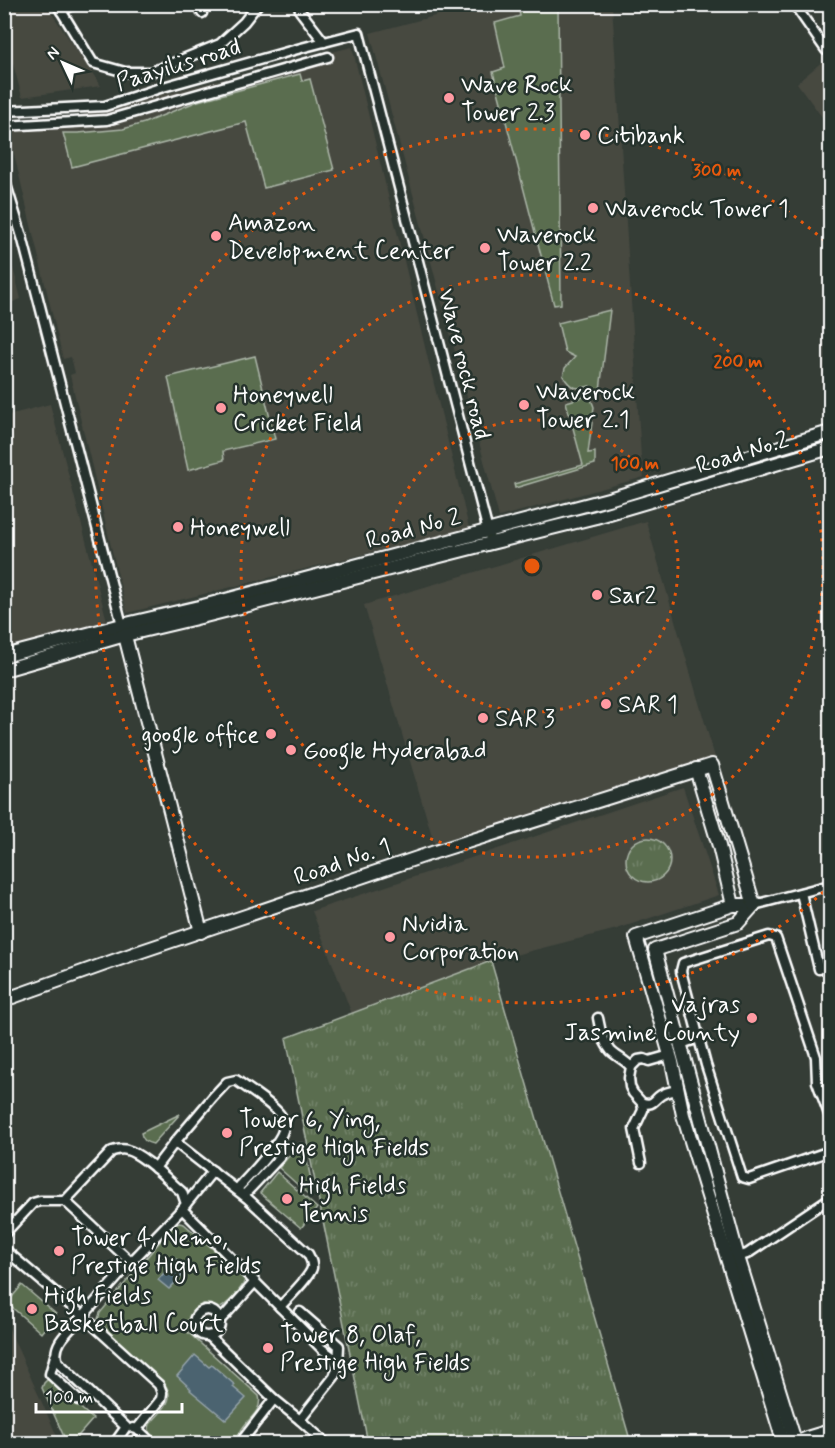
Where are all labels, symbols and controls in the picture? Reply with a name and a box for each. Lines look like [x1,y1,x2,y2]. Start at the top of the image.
street label: Paayilis road [112,32,245,99]
north arrow [33,33,93,93]
text: N [42,42,65,65]
place label: Wave Rock Tower 2.3 [461,70,573,129]
marker: Wave Rock Tower 2.3 [442,91,456,105]
place label: Citibank [597,121,685,152]
marker: Citibank [578,128,592,142]
text: 300 m [693,159,741,183]
place label: Waverock Tower 1 [605,194,789,225]
marker: Waverock Tower 1 [586,201,600,215]
place label: Amazon Development Center [228,208,454,267]
place label: Waverock Tower 2.2 [497,220,596,279]
marker: Amazon Development Center [209,229,223,243]
marker: Waverock Tower 2.2 [478,241,492,255]
street label: Wave rock road [430,286,497,443]
text: 200 m [713,350,763,374]
place label: Waverock Tower 2.1 [536,377,635,436]
place label: Honeywell Cricket Field [233,380,362,439]
marker: Waverock Tower 2.1 [517,398,531,412]
marker: Honeywell Cricket Field [214,401,228,415]
street label: Road No.2 [692,425,793,482]
text: 100 m [611,452,659,476]
street label: Road No 2 [363,502,464,557]
place label: Honeywell [190,513,290,544]
marker: Honeywell [171,520,185,534]
centre of rings [522,556,542,576]
place label: Sar2 [609,581,657,612]
marker: Sar2 [590,588,604,602]
place label: SAR 1 [618,690,678,721]
marker: SAR 1 [599,697,613,711]
place label: SAR 3 [495,704,555,735]
marker: SAR 3 [476,711,490,725]
place label: google office [141,720,259,754]
marker: google office [264,727,278,741]
place label: Google Hyderabad [303,736,486,770]
marker: Google Hyderabad [284,743,298,757]
street label: Road No. 1 [290,831,395,893]
place label: Nvidia Corporation [402,909,519,968]
marker: Nvidia Corporation [383,930,397,944]
place label: Vajras Jasmine County [564,990,740,1049]
marker: Vajras Jasmine County [745,1011,759,1025]
place label: Tower 6, Ying, Prestige High Fields [239,1105,429,1166]
marker: Tower 6, Ying, Prestige High Fields [220,1126,234,1140]
place label: High Fields Tennis [299,1171,407,1230]
marker: High Fields Tennis [280,1192,294,1206]
place label: Tower 4, Nemo, Prestige High Fields [71,1223,261,1284]
marker: Tower 4, Nemo, Prestige High Fields [52,1244,66,1258]
place label: High Fields Basketball Court [44,1281,224,1340]
marker: High Fields Basketball Court [25,1302,39,1316]
place label: Tower 8, Olaf, Prestige High Fields [280,1320,470,1381]
marker: Tower 8, Olaf, Prestige High Fields [261,1341,275,1355]
scale bar [36,1376,182,1414]
text: 100 m [45,1386,93,1410]

